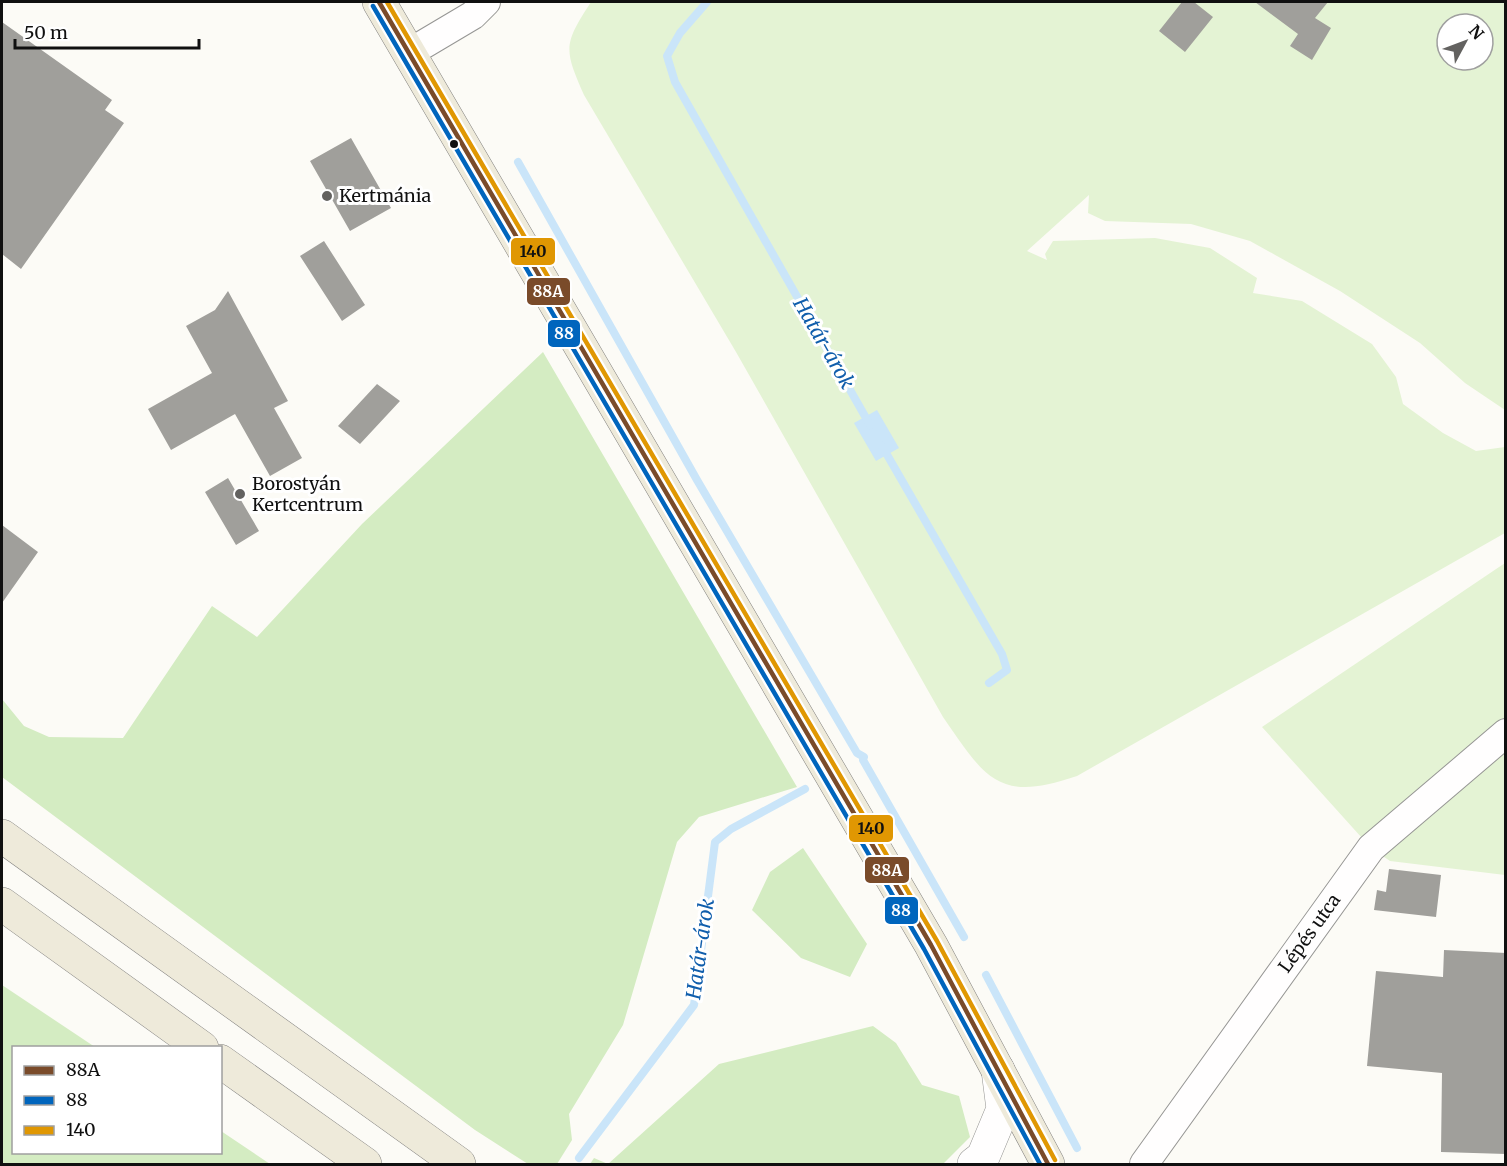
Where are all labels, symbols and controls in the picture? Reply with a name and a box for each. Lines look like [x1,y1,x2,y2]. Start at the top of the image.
scale bar [15,12,200,50]
north arrow [1435,12,1495,72]
text: 50 m [24,21,68,44]
text: N [1465,21,1488,44]
unlabelled marker [448,138,460,150]
place label: Kertmánia [339,184,432,207]
marker: Kertmánia [320,189,334,203]
line badge: 140 [510,237,556,266]
text: 140 [519,241,547,261]
line badge: 88A [526,277,571,306]
text: 88A [532,281,564,301]
water label: Határ-árok [788,292,861,393]
line badge: 88 [547,319,581,348]
text: 88 [554,323,574,343]
place label: Borostyán Kertcentrum [252,472,363,516]
marker: Borostyán Kertcentrum [233,487,247,501]
line badge: 140 [848,814,894,843]
text: 140 [857,818,885,838]
line badge: 88A [864,856,910,884]
text: 88A [871,860,903,880]
street label: Lépés utca [1273,889,1346,977]
line badge: 88 [884,896,919,925]
water label: Határ-árok [680,897,719,1002]
text: 88 [891,900,911,920]
legend [12,1046,222,1154]
text: 88A [66,1058,100,1081]
text: 88 [66,1088,87,1111]
text: 140 [66,1118,96,1141]

